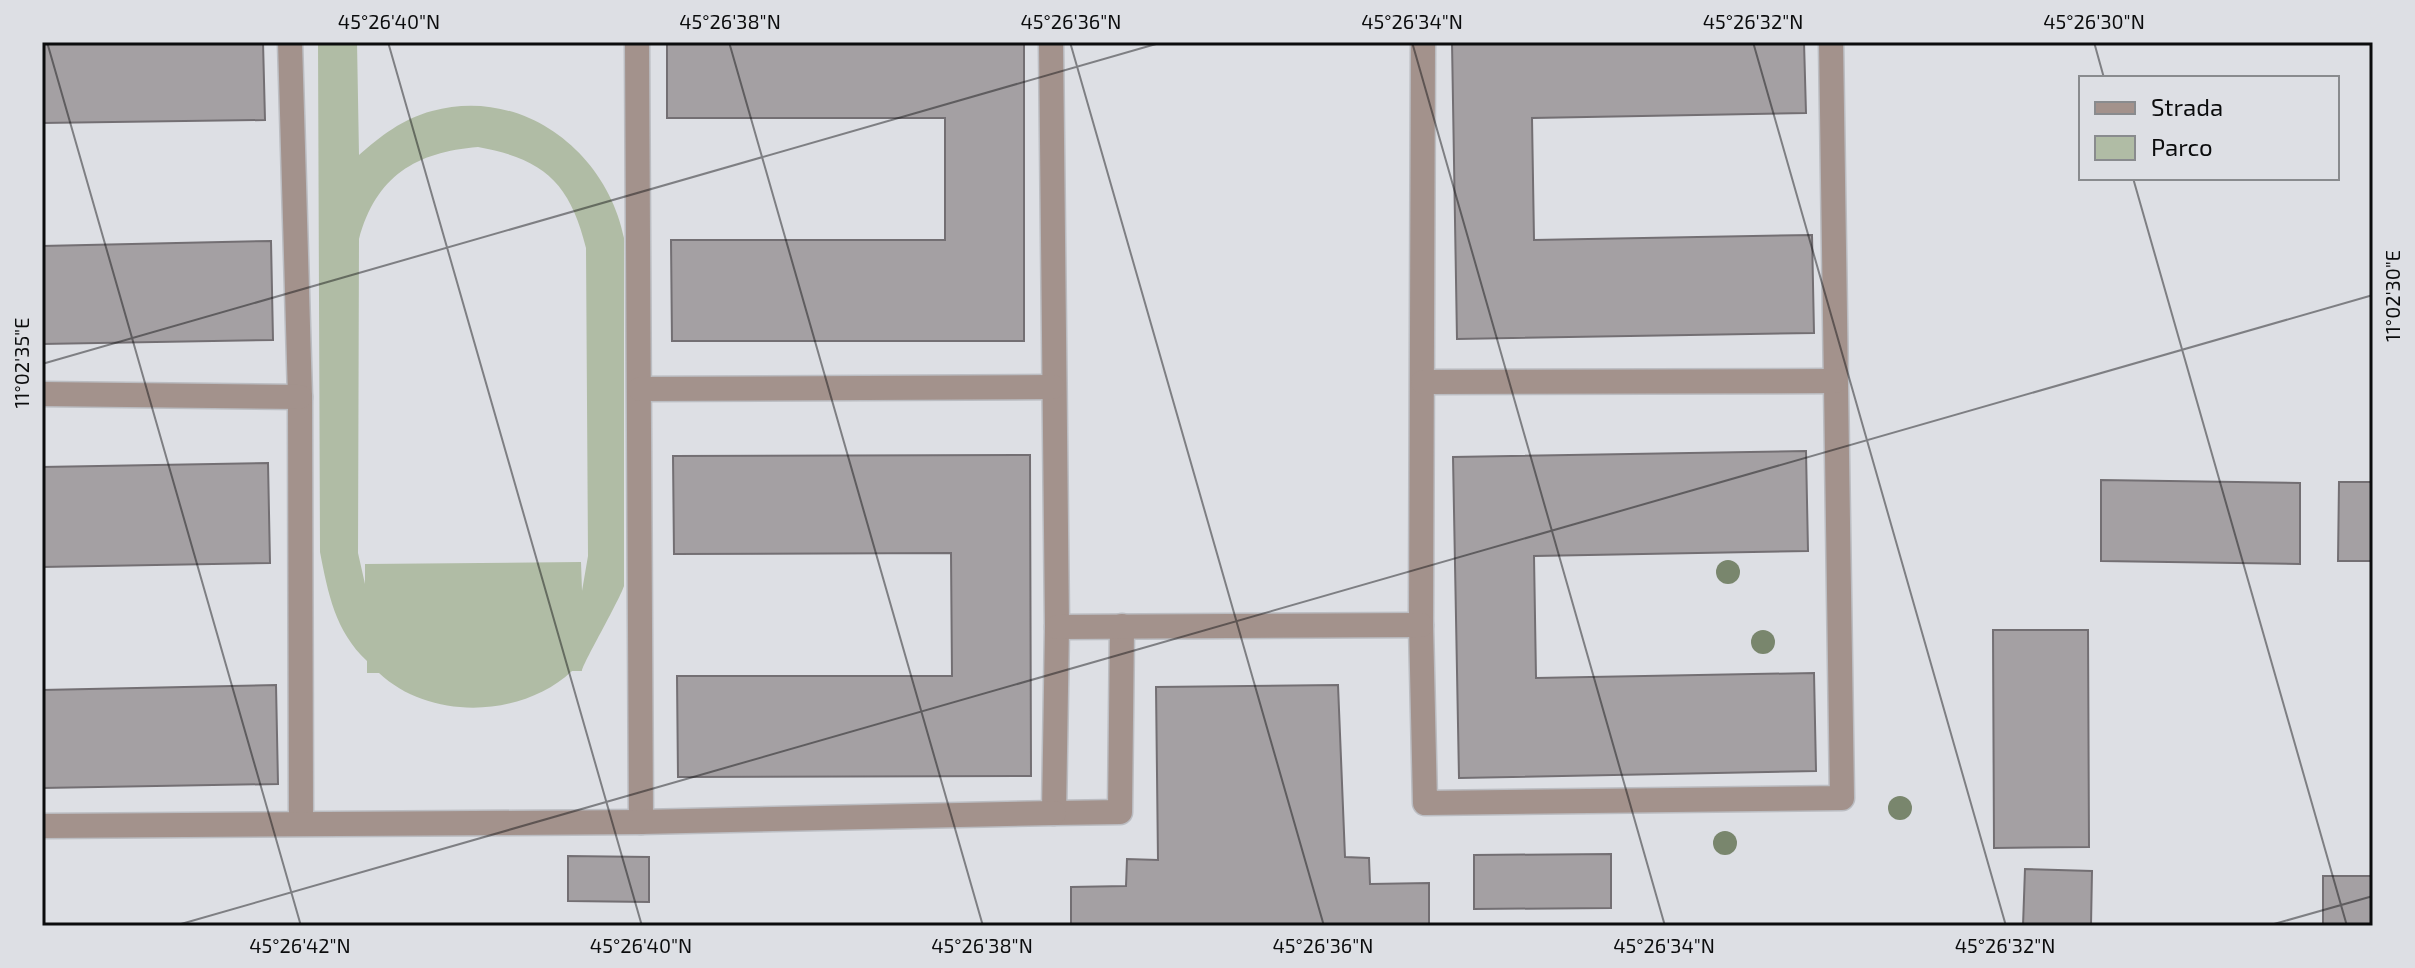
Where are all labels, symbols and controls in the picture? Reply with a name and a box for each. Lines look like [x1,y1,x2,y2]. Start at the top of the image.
text: 45°26'40"N [338,9,440,33]
text: 45°26'38"N [679,9,781,33]
text: 45°26'36"N [1021,9,1121,33]
text: 45°26'34"N [1361,9,1463,33]
text: 45°26'32"N [1703,9,1803,33]
text: 45°26'30"N [2043,9,2145,33]
legend [2079,76,2339,180]
text: Strada [2151,92,2223,121]
text: Parco [2151,132,2213,161]
text: 11°02'30"E [2380,250,2404,342]
text: 11°02'35"E [9,318,33,408]
text: 45°26'42"N [249,933,351,957]
text: 45°26'40"N [590,933,692,957]
text: 45°26'38"N [931,933,1033,957]
text: 45°26'36"N [1273,933,1373,957]
text: 45°26'34"N [1613,933,1715,957]
text: 45°26'32"N [1955,933,2055,957]

